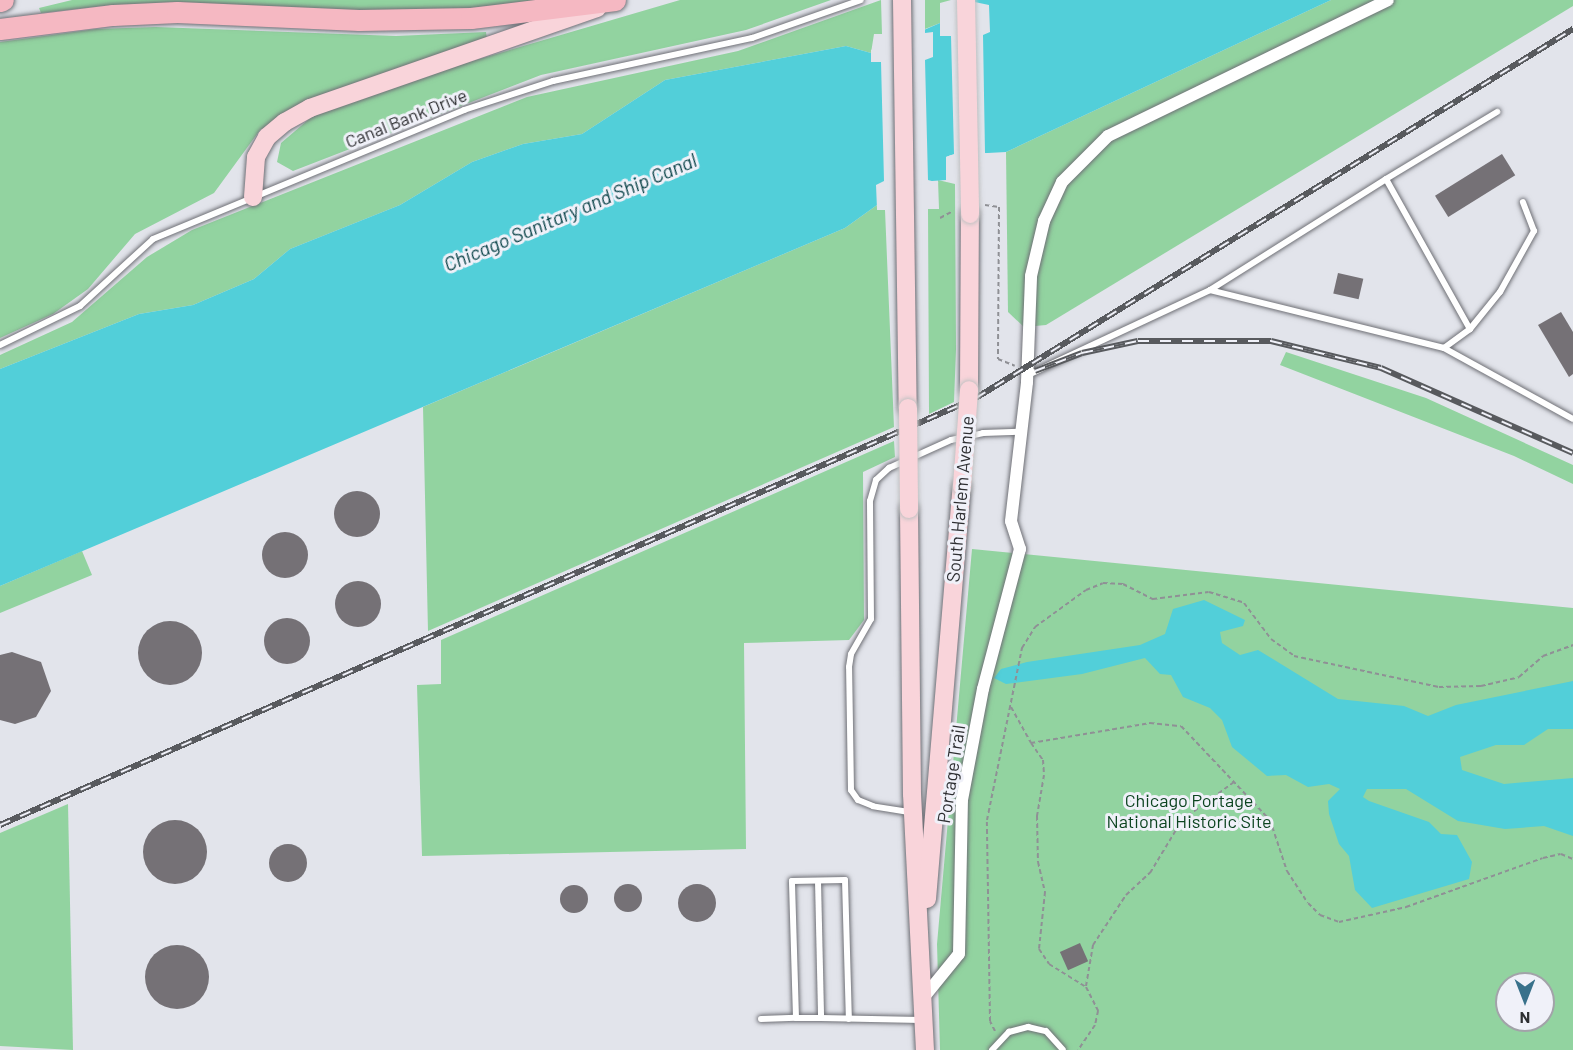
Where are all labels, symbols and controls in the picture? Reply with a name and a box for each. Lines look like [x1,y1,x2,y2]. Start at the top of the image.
street label: Canal Bank Drive [342,84,470,152]
water label: Chicago Sanitary and Ship Canal [440,148,700,276]
street label: South Harlem Avenue [942,415,978,583]
street label: Portage Trail [933,723,969,825]
park label: Chicago Portage National Historic Site [1106,790,1272,832]
north arrow [1495,972,1555,1032]
text: N [1520,1009,1530,1028]

